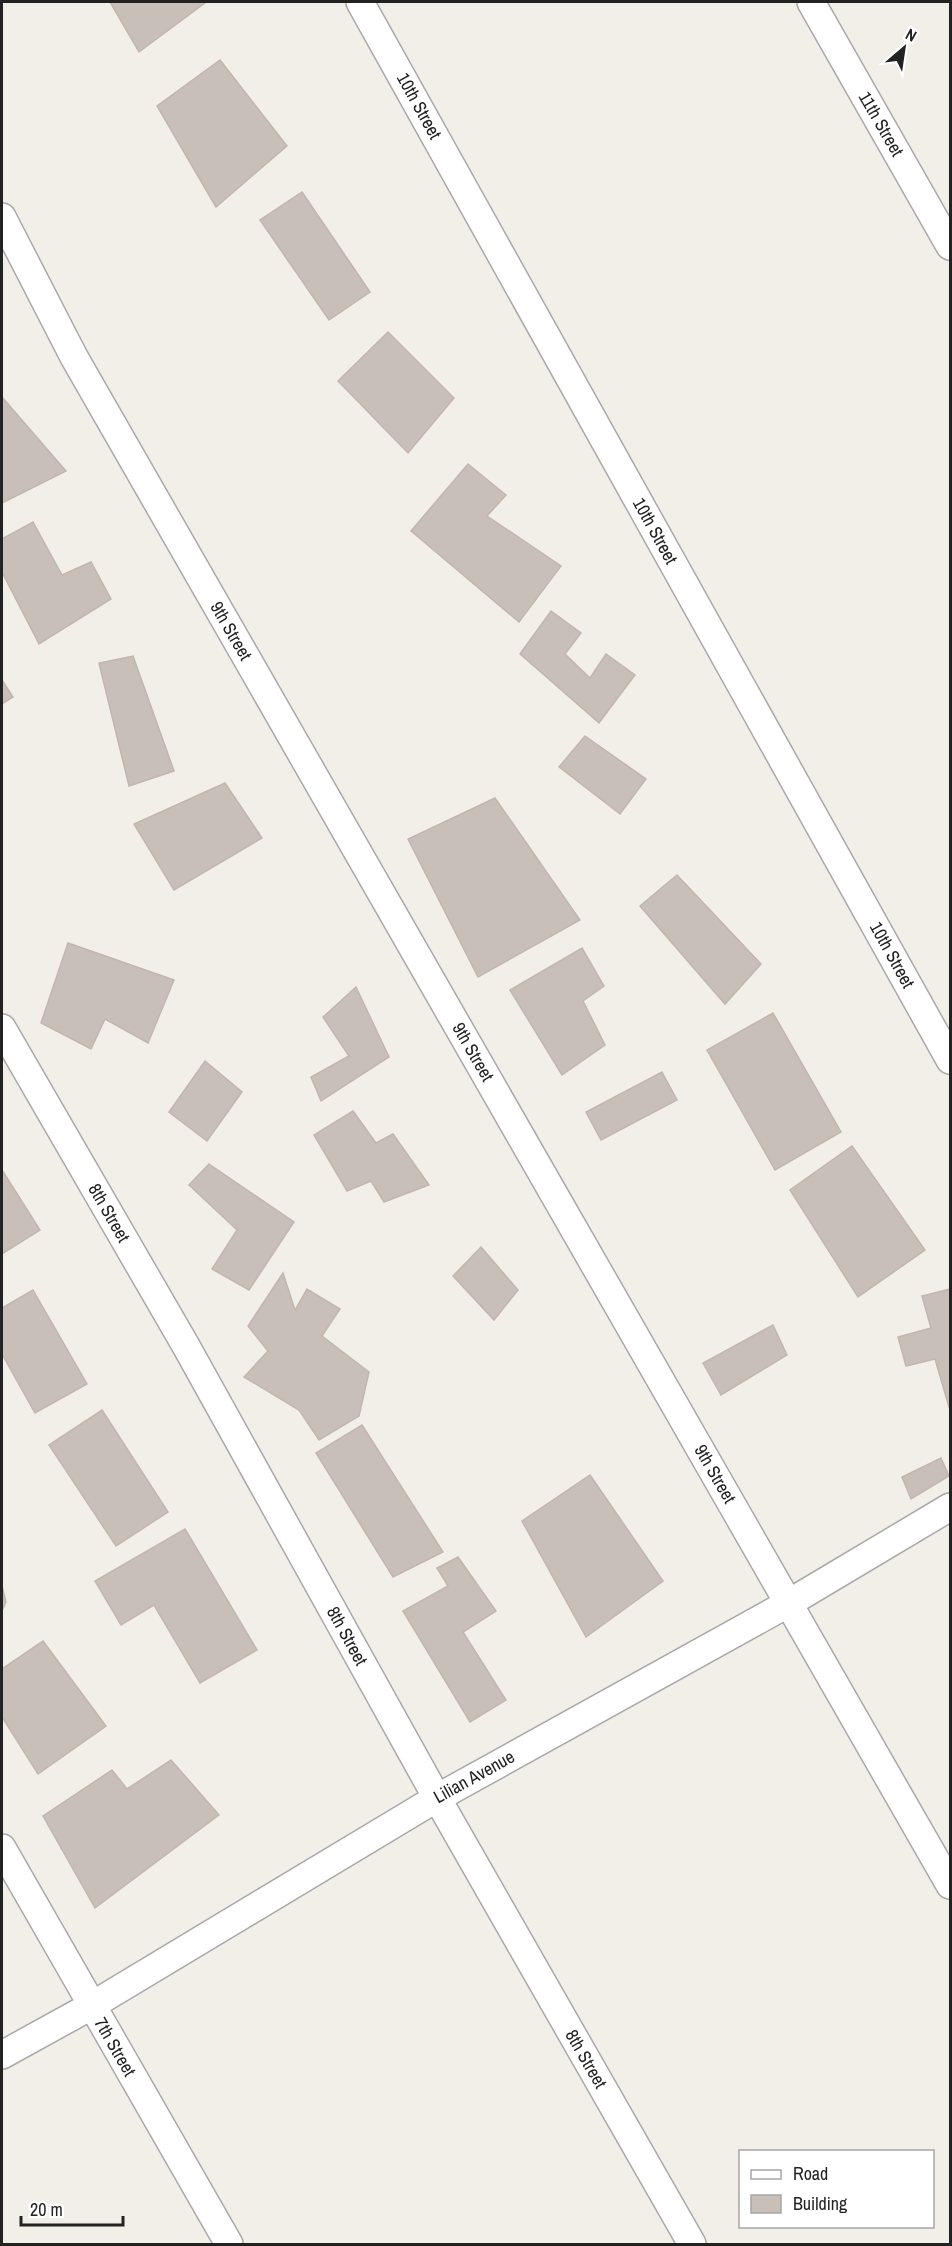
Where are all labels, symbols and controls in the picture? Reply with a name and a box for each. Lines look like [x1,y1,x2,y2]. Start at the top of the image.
north arrow [874,18,934,78]
text: N [902,23,921,47]
street label: 10th Street [391,68,448,143]
street label: 11th Street [853,87,910,161]
street label: 10th Street [627,493,684,568]
street label: 9th Street [205,597,258,665]
street label: 10th Street [864,917,921,992]
street label: 9th Street [447,1018,500,1086]
street label: 8th Street [83,1179,136,1247]
street label: 9th Street [689,1440,742,1508]
street label: 8th Street [321,1602,374,1670]
street label: Lilian Avenue [429,1744,519,1809]
street label: 7th Street [89,2013,142,2081]
street label: 8th Street [560,2025,613,2093]
legend [739,2150,934,2228]
text: Road [793,2161,828,2186]
scale bar [21,2189,123,2227]
text: Building [793,2191,848,2216]
text: 20 m [30,2197,63,2222]

